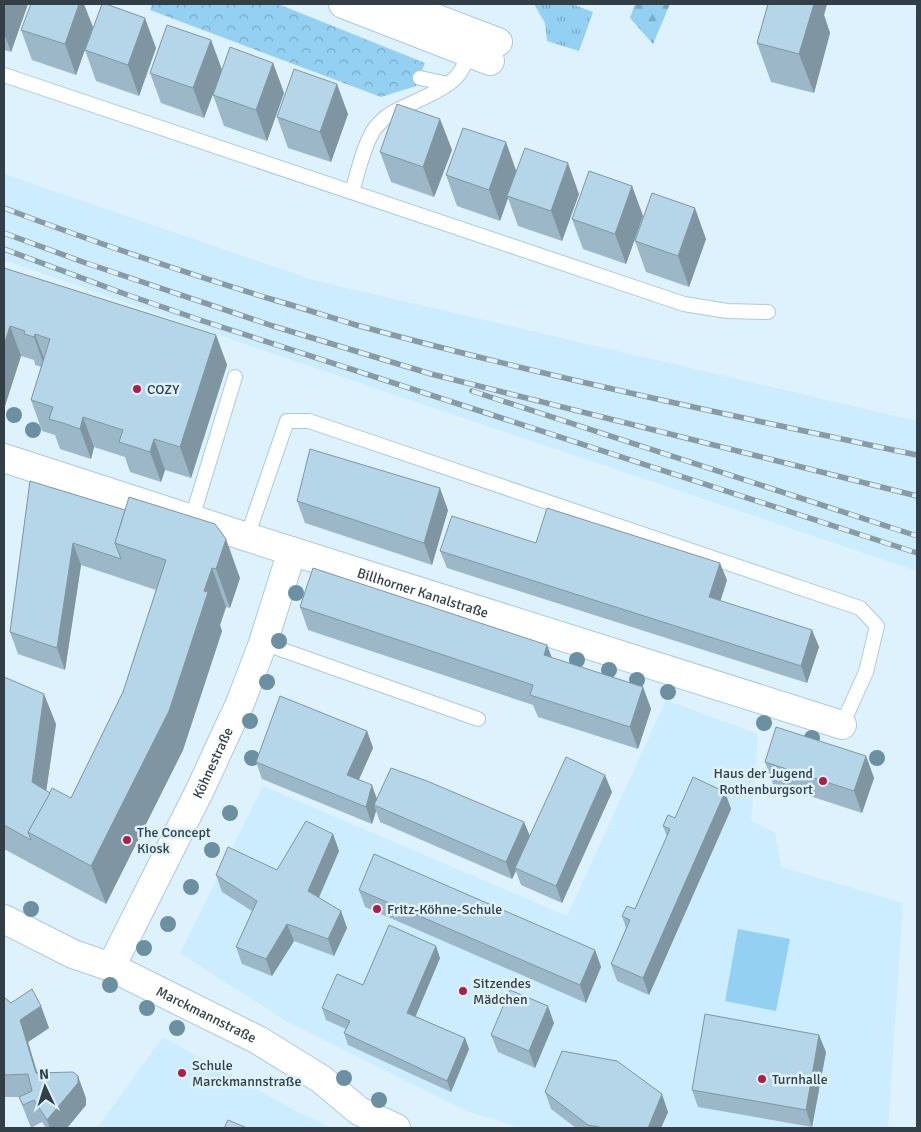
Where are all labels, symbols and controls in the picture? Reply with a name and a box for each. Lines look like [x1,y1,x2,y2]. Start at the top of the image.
place label: COZY [147,381,179,398]
marker: COZY [131,383,143,395]
street label: Billhorner Kanalstraße [355,564,490,622]
street label: Köhnestraße [189,725,237,802]
place label: Haus der Jugend Rothenburgsort [714,765,813,798]
marker: Haus der Jugend Rothenburgsort [817,775,829,787]
place label: The Concept Kiosk [137,824,211,857]
marker: The Concept Kiosk [121,834,133,846]
place label: Fritz-Köhne-Schule [387,901,502,918]
marker: Fritz-Köhne-Schule [371,903,383,915]
place label: Sitzendes Mädchen [473,975,531,1008]
street label: Marckmannstraße [153,983,259,1047]
marker: Sitzendes Mädchen [457,985,469,997]
place label: Schule Marckmannstraße [192,1057,301,1090]
north arrow [20,1062,70,1112]
text: N [39,1066,50,1083]
marker: Schule Marckmannstraße [176,1067,188,1079]
place label: Turnhalle [772,1071,828,1088]
marker: Turnhalle [756,1073,768,1085]

